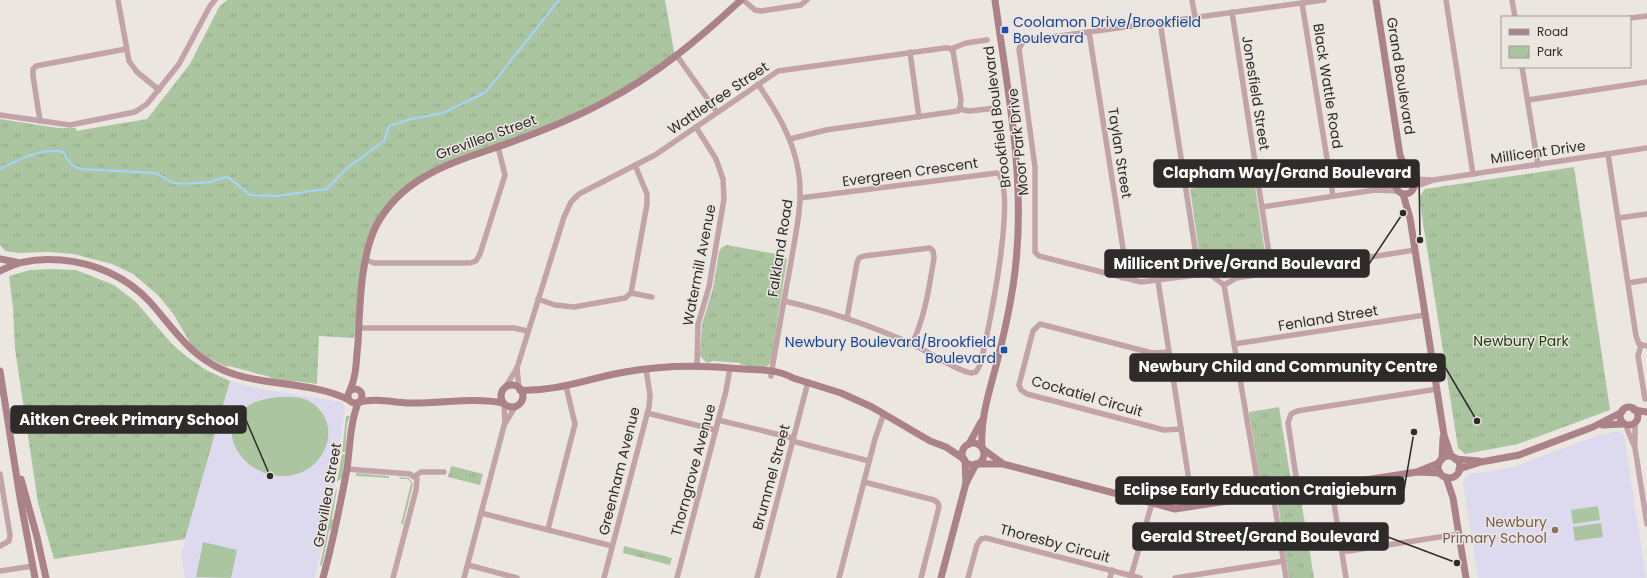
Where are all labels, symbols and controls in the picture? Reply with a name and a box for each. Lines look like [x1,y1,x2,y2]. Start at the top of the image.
place label: Coolamon Drive/Brookfield Boulevard [1013,12,1201,48]
street label: Grand Boulevard [1382,16,1420,136]
legend [1501,16,1631,68]
street label: Black Wattle Road [1308,22,1348,150]
text: Road [1537,23,1568,40]
marker: Coolamon Drive/Brookfield Boulevard [1000,25,1010,35]
street label: Jonesfield Street [1237,34,1275,152]
text: Park [1537,43,1564,60]
street label: Brookfield Boulevard [978,45,1016,189]
street label: Wattletree Street [664,57,772,139]
street label: Moor Park Drive [1002,87,1034,197]
street label: Taylan Street [1103,106,1137,200]
street label: Grevillea Street [433,110,539,164]
street label: Millicent Drive [1489,135,1587,169]
street label: Evergreen Crescent [841,153,979,191]
callout: Clapham Way/Grand Boulevard [1154,160,1419,187]
text: Clapham Way/Grand Boulevard [1163,162,1411,183]
street label: Falkland Road [762,198,798,298]
street label: Watermill Avenue [677,202,721,327]
callout: Millicent Drive/Grand Boulevard [1105,250,1369,277]
text: Millicent Drive/Grand Boulevard [1113,253,1361,274]
street label: Fenland Street [1277,300,1379,336]
park label: Newbury Park [1473,331,1569,351]
place label: Newbury Boulevard/Brookfield Boulevard [785,332,996,368]
marker: Newbury Boulevard/Brookfield Boulevard [999,345,1009,355]
callout: Newbury Child and Community Centre [1130,354,1445,381]
text: Newbury Child and Community Centre [1139,356,1437,377]
street label: Cockatiel Circuit [1029,371,1145,421]
street label: Thorngrove Avenue [666,401,720,538]
street label: Greenham Avenue [593,404,645,537]
callout: Aitken Creek Primary School [11,406,246,433]
text: Aitken Creek Primary School [19,409,239,430]
street label: Brummel Street [747,422,795,532]
street label: Grevillea Street [308,441,346,549]
callout: Eclipse Early Education Craigieburn [1116,477,1404,504]
text: Eclipse Early Education Craigieburn [1124,479,1397,500]
place label: Newbury Primary School [1442,512,1547,548]
street label: Thoresby Circuit [998,519,1112,567]
callout: Gerald Street/Grand Boulevard [1133,523,1388,550]
marker: Newbury Primary School [1550,525,1560,535]
text: Gerald Street/Grand Boulevard [1140,526,1380,547]

